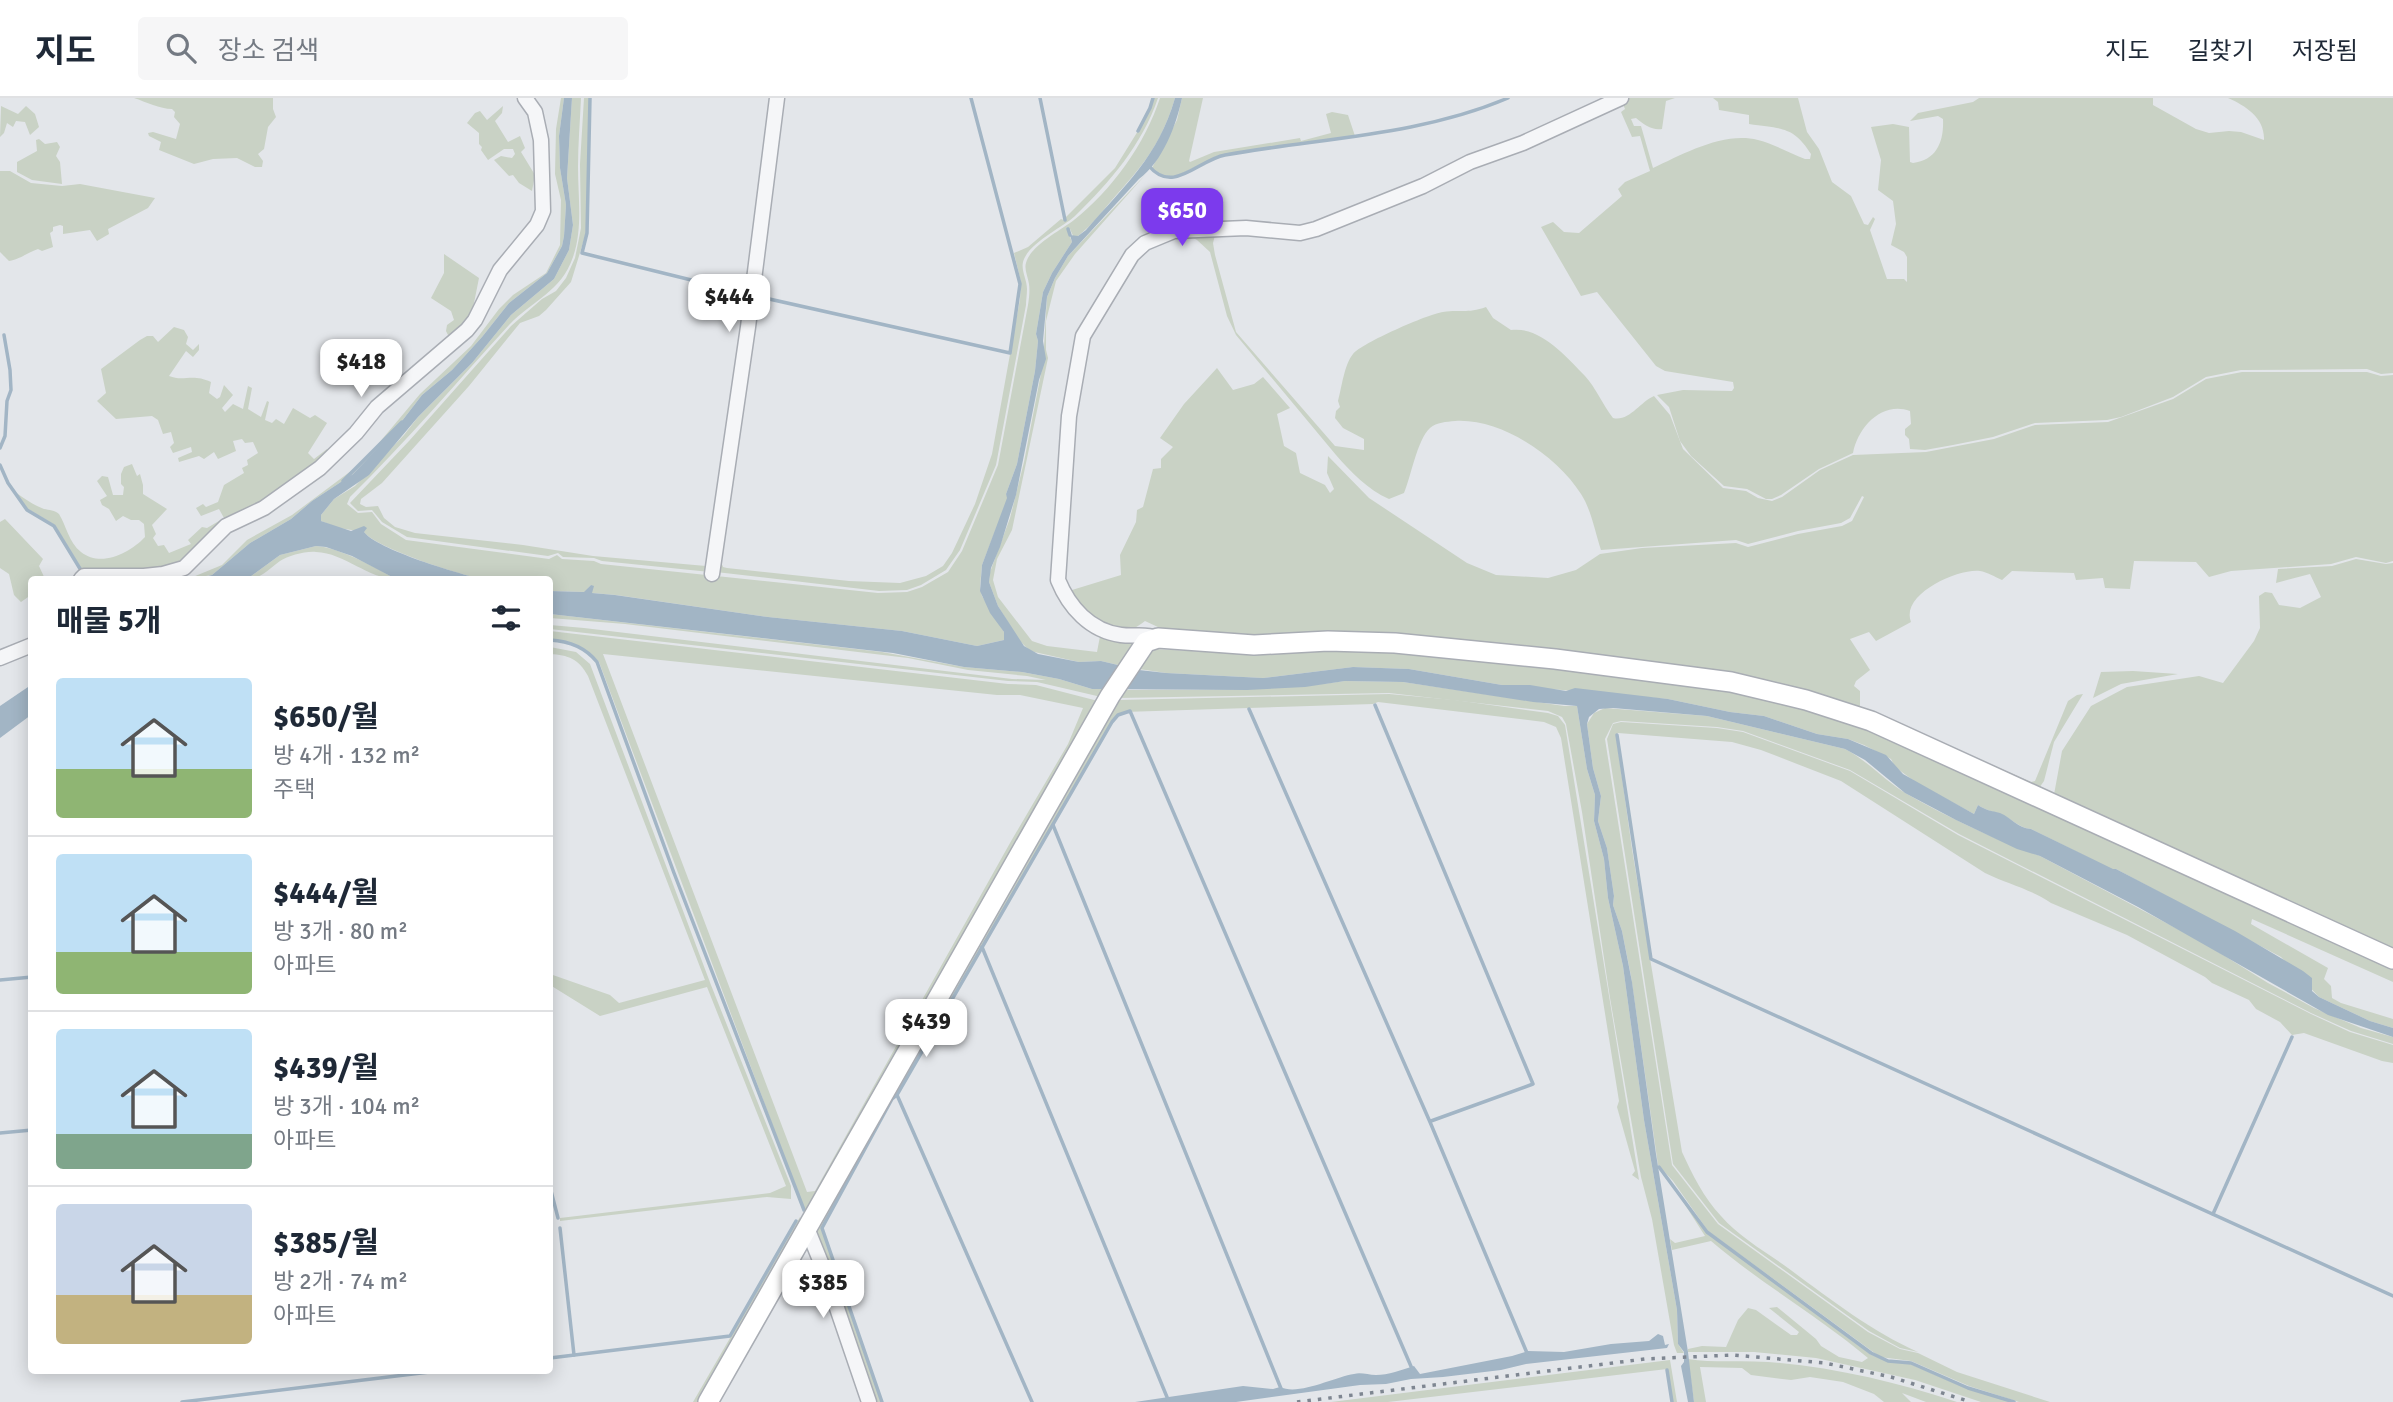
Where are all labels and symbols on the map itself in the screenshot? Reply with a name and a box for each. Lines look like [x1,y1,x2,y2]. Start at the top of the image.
pin: $650 [1141,188,1223,248]
pin: $444 [688,274,770,334]
pin: $418 [320,340,402,399]
pin: $439 [885,1000,967,1059]
pin: $385 [782,1260,864,1320]

